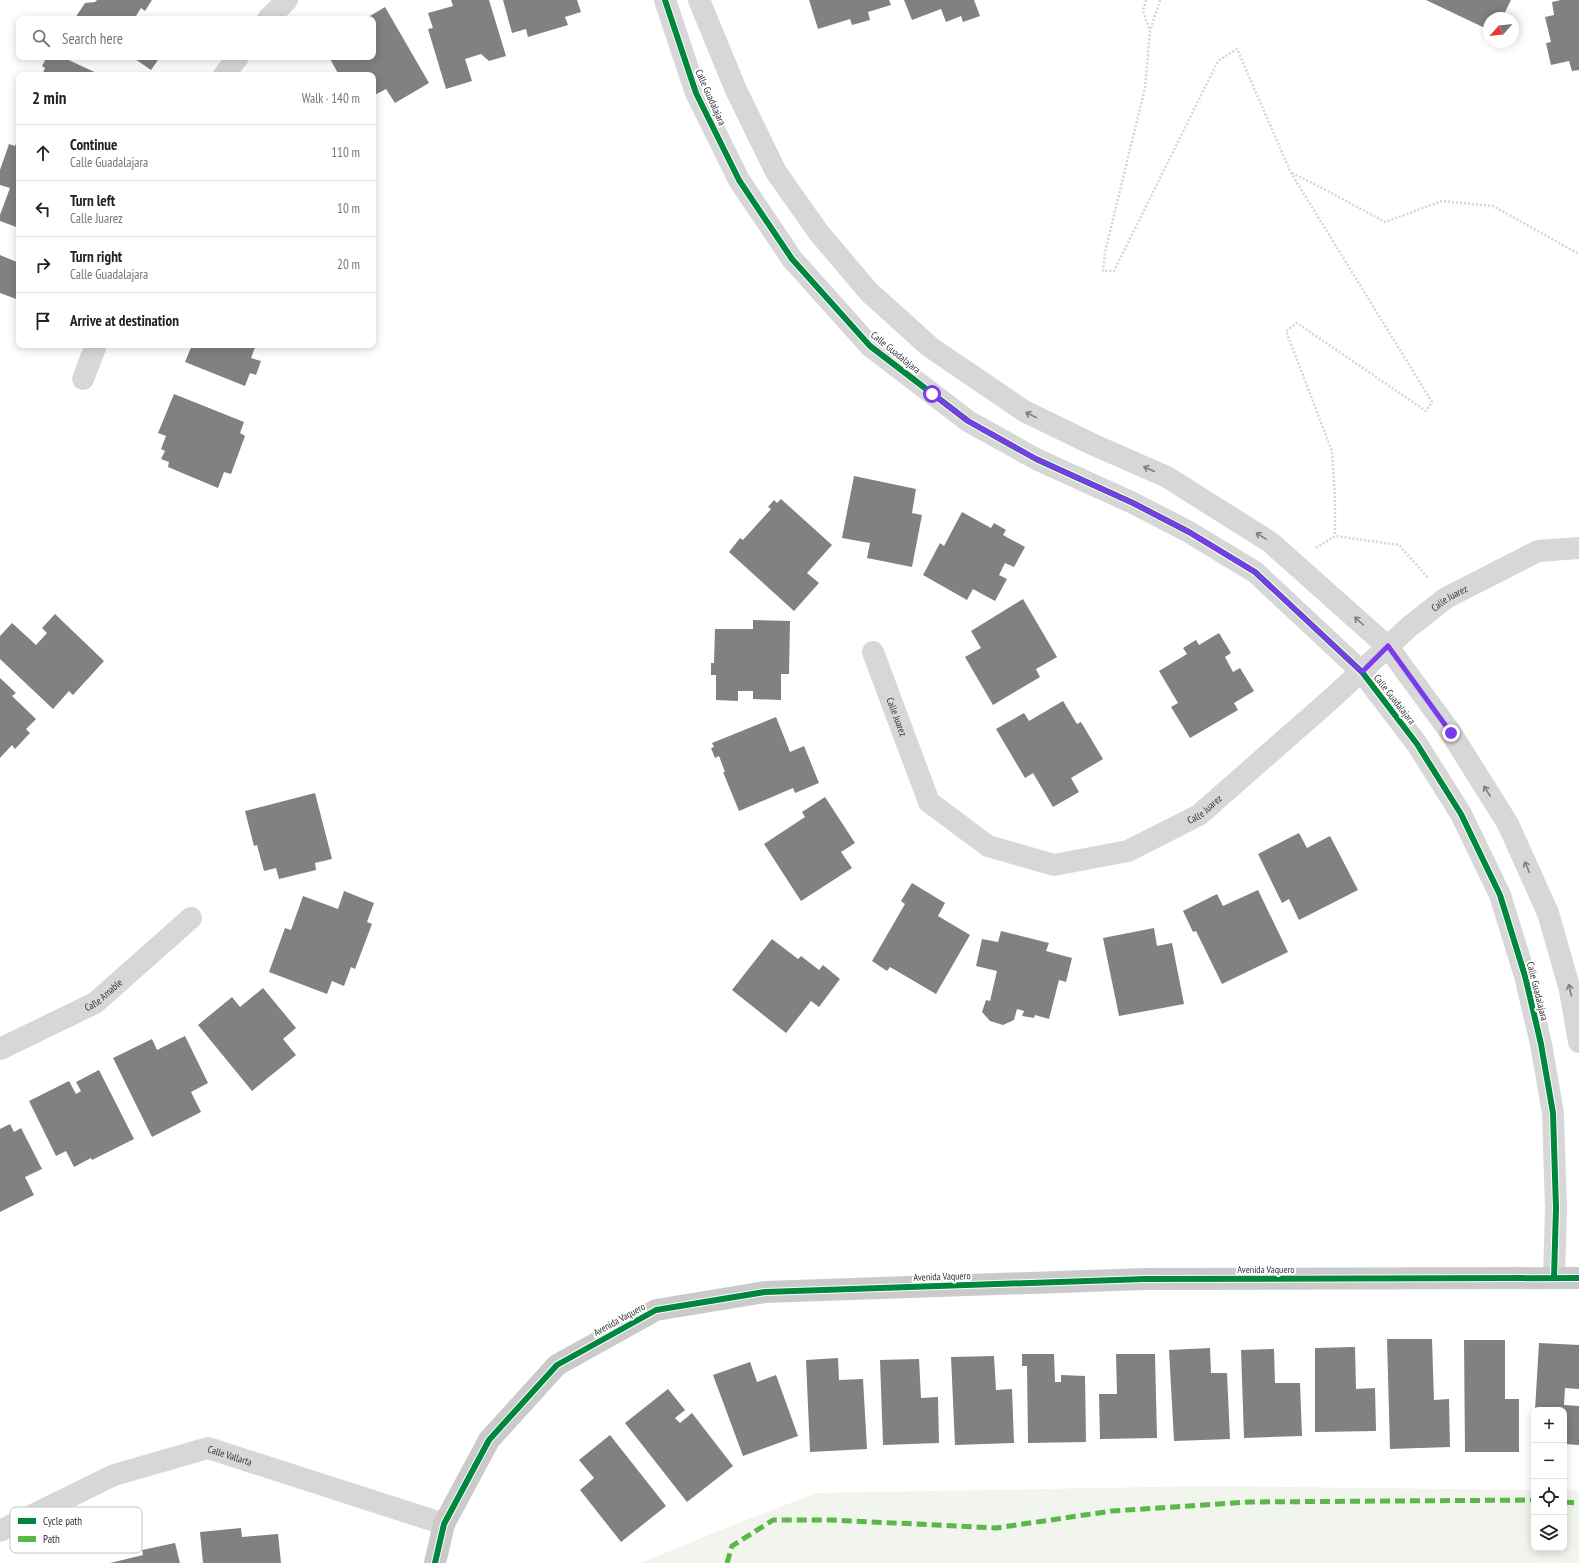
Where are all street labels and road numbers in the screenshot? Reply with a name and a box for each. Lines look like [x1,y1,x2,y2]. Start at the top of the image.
street label: Calle Guadalajara [692,67,729,127]
street label: Calle Guadalajara [868,328,923,376]
street label: Calle Juarez [1429,582,1470,614]
street label: Calle Guadalajara [1371,672,1418,727]
street label: Calle Juarez [883,696,910,738]
street label: Calle Juarez [1185,792,1225,827]
street label: Calle Guadalajara [1524,960,1551,1022]
street label: Calle Amable [82,976,125,1014]
street label: Avenida Vaquero [1237,1263,1295,1276]
street label: Avenida Vaquero [913,1269,971,1284]
street label: Avenida Vaquero [591,1300,647,1339]
street label: Calle Vallarta [206,1442,254,1469]

